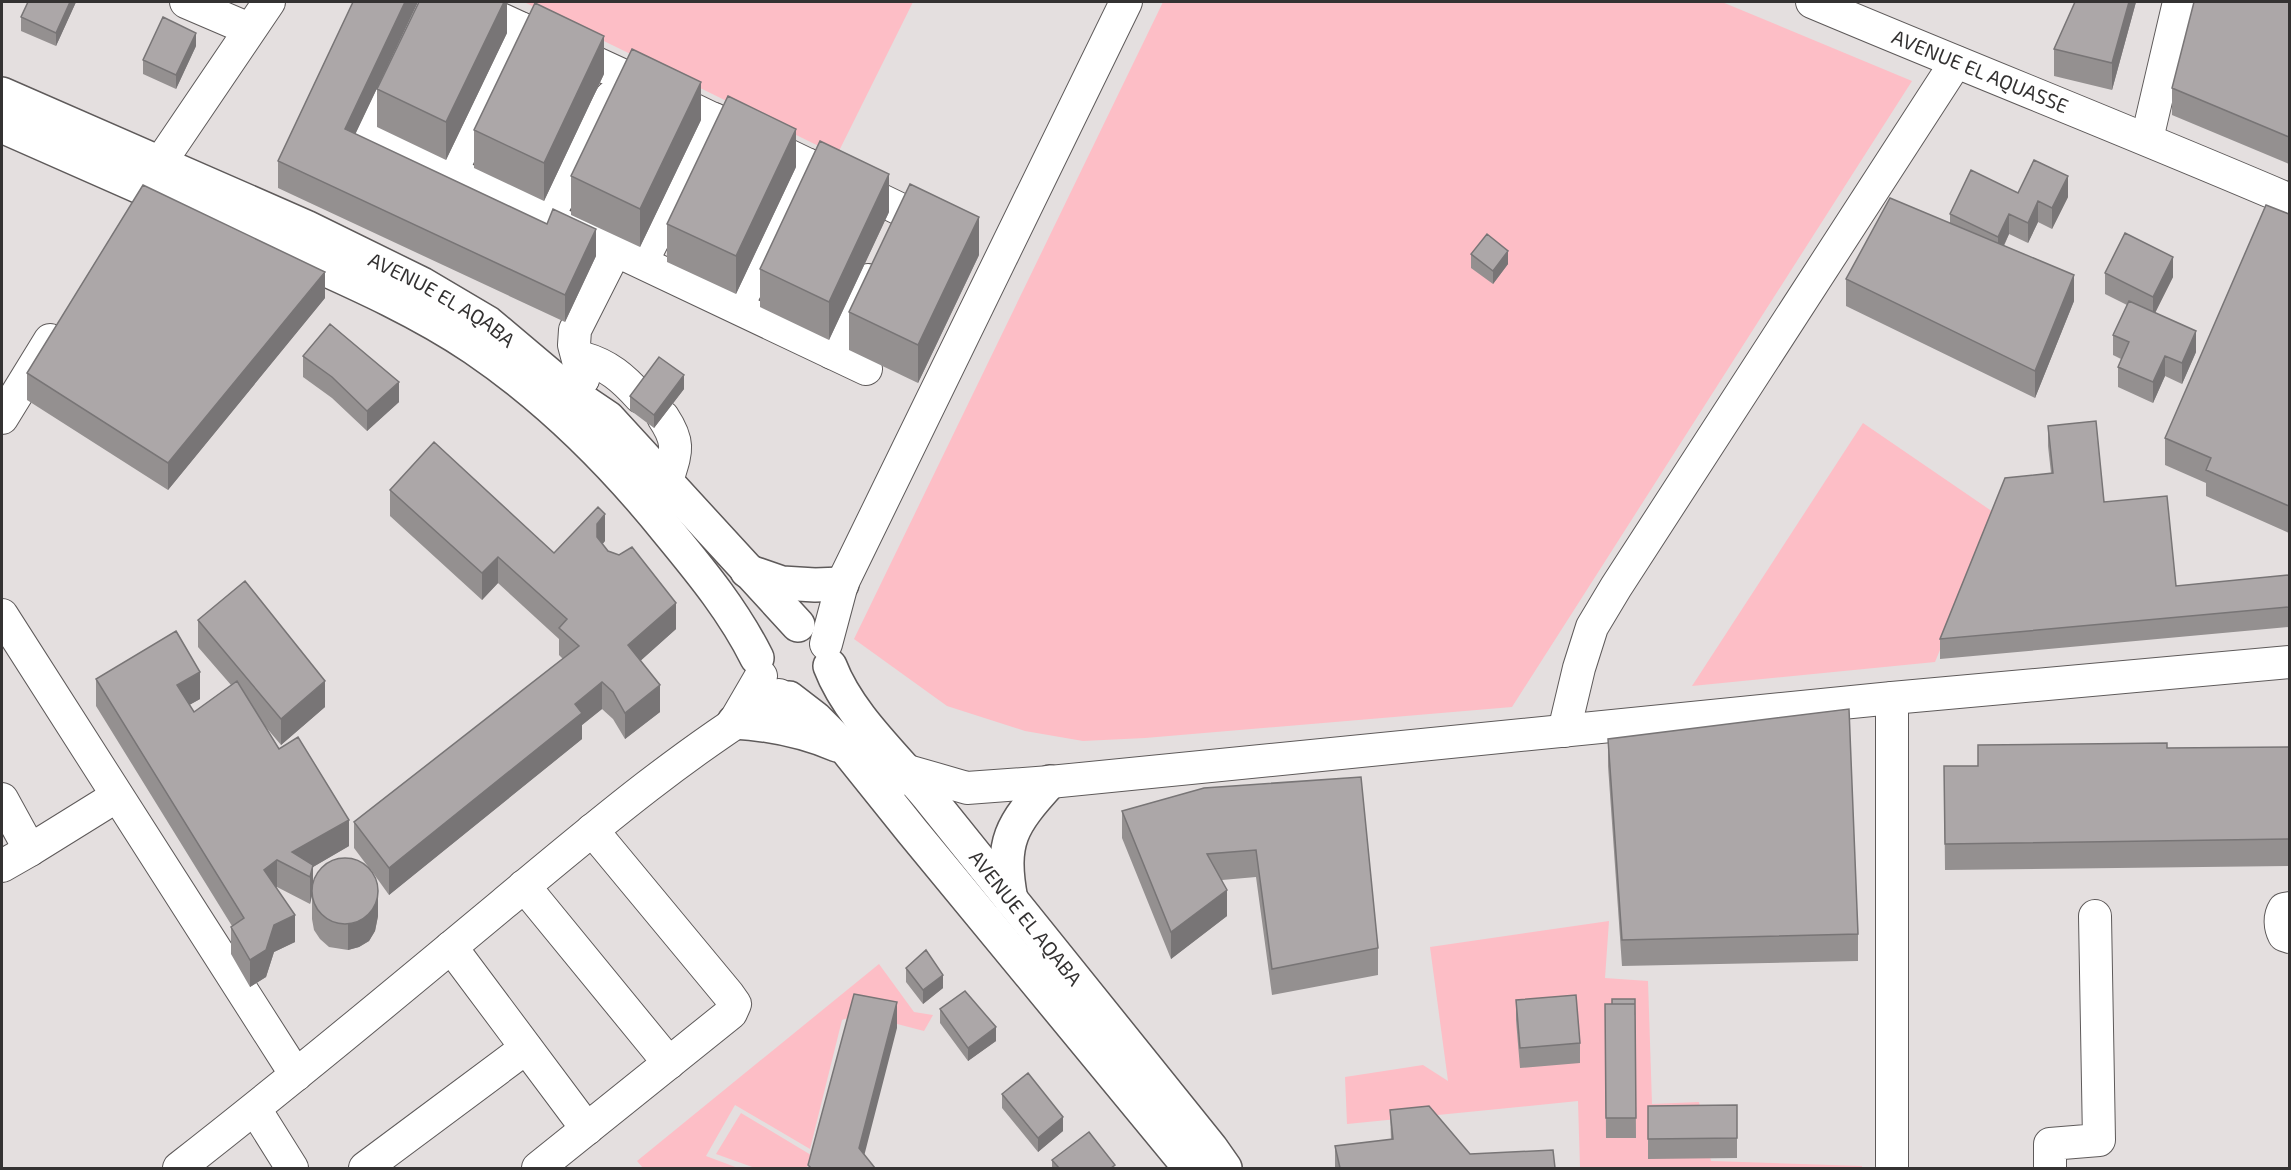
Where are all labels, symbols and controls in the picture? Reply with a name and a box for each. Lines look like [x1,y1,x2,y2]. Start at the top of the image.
street label: AVENUE EL AQUASSE [1889,24,2072,117]
street label: AVENUE EL AQABA [365,247,521,352]
street label: AVENUE EL AQABA [965,845,1088,990]

